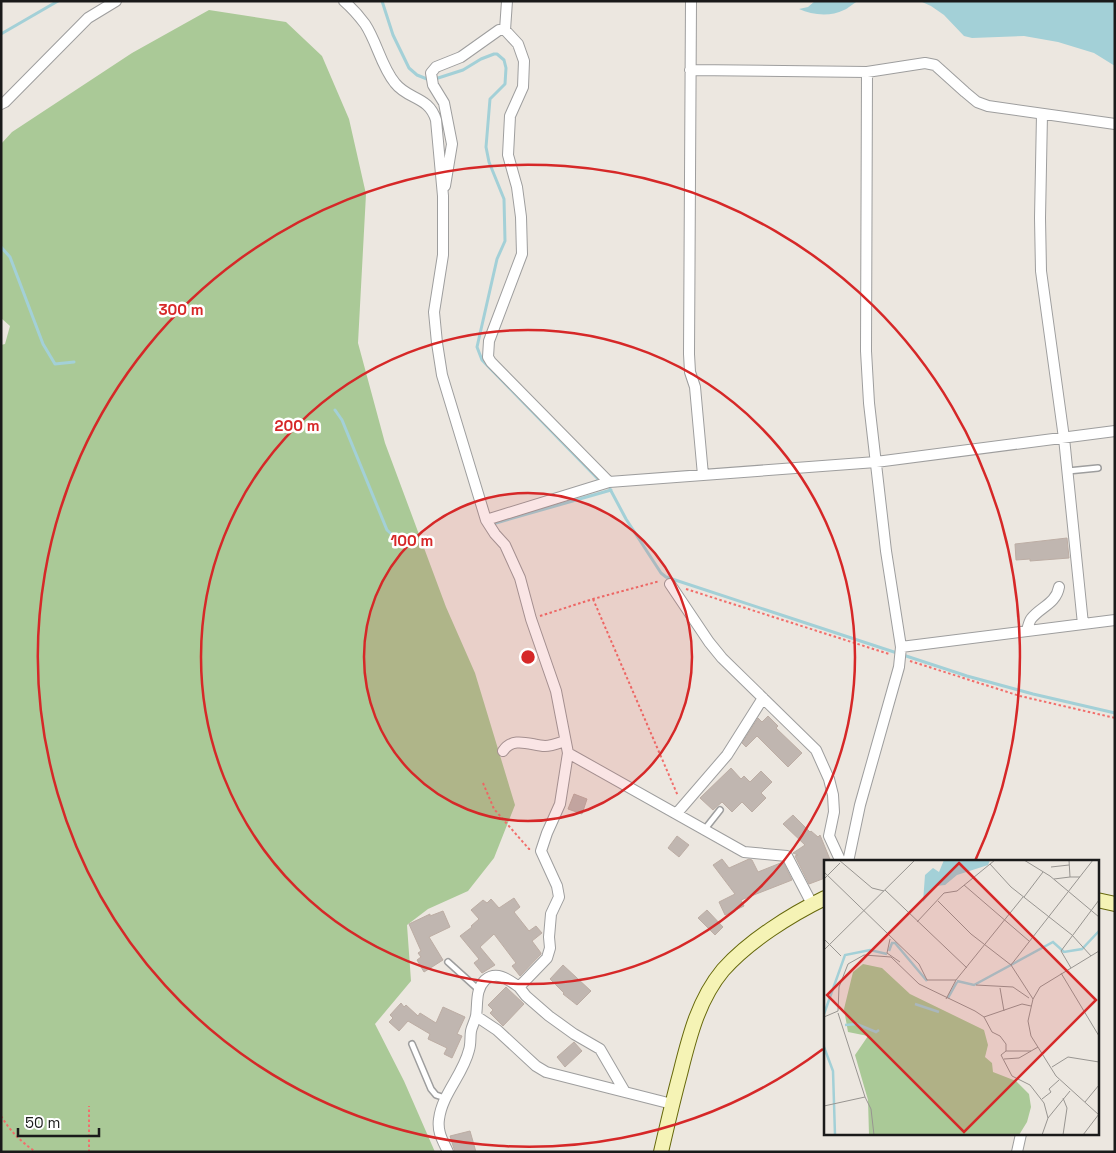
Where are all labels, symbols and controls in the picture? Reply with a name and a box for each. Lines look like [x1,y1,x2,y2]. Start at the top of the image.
text: 300 m [158,300,204,319]
text: 200 m [275,416,319,435]
text: 100 m [391,531,433,550]
centre of rings [519,648,537,666]
inset map [824,860,1098,1136]
scale bar [18,1106,99,1138]
text: 50 m [25,1113,60,1132]

